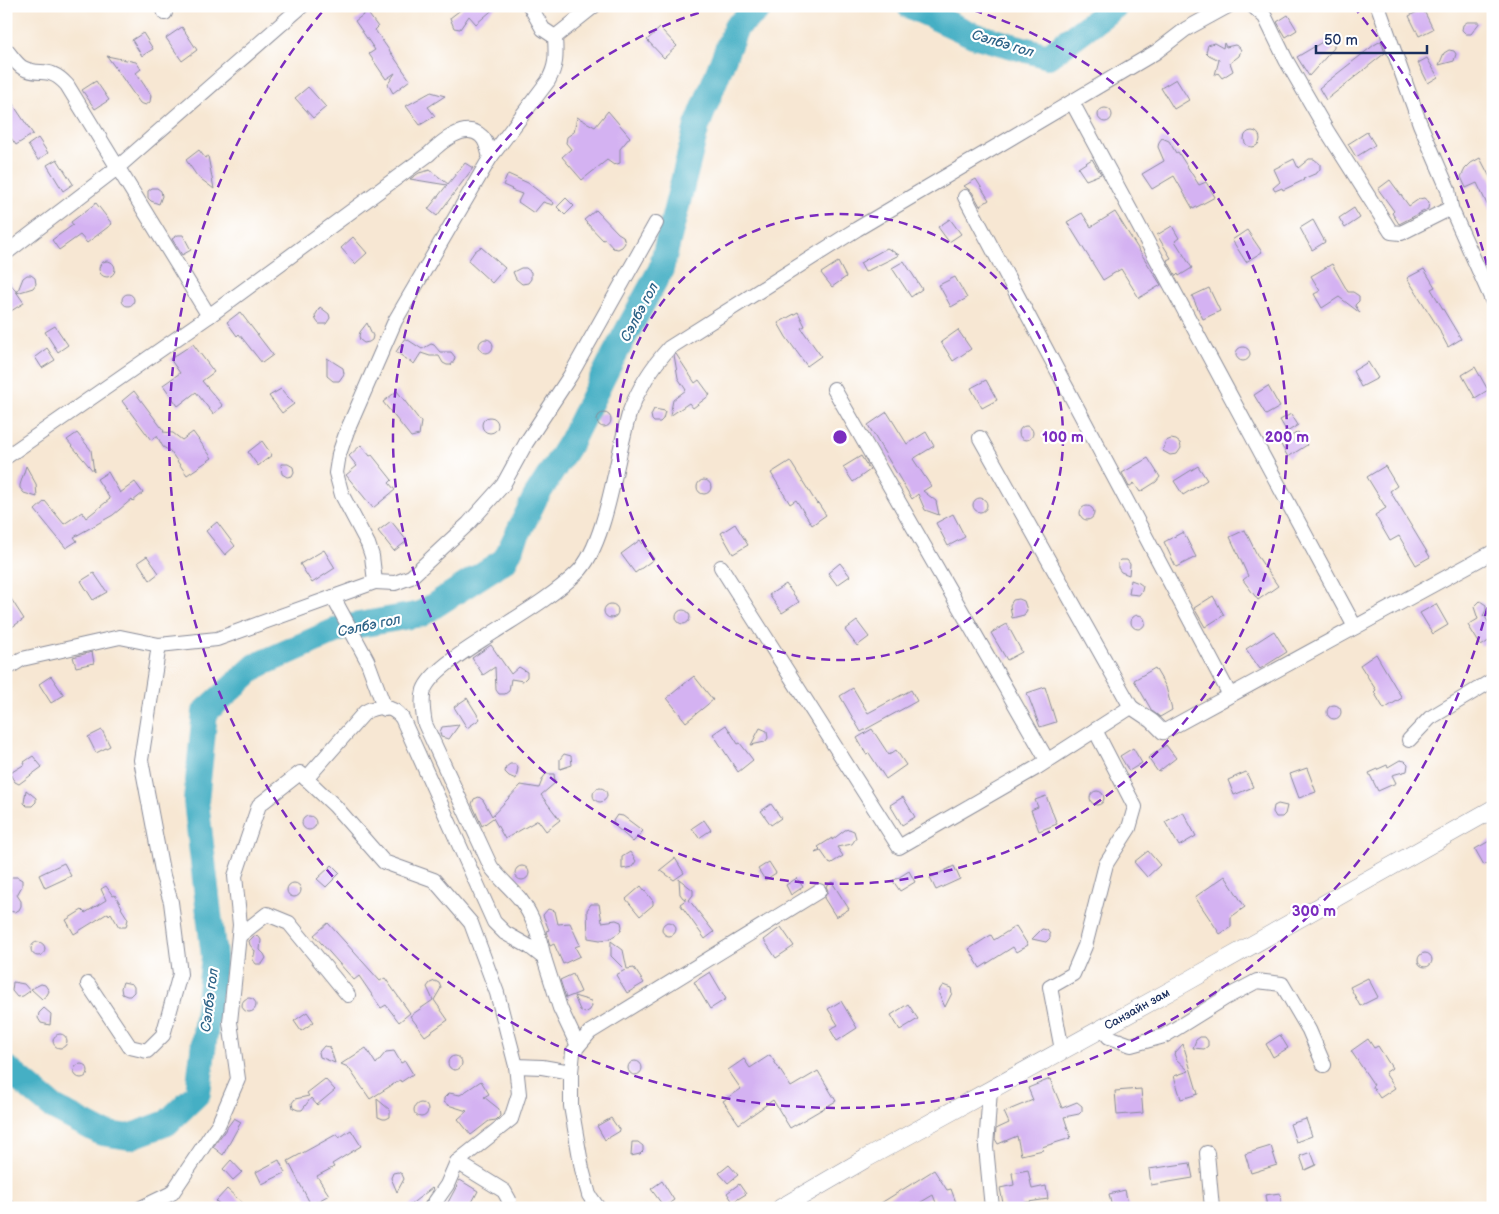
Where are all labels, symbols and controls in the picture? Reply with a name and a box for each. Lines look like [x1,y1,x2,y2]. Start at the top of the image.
scale bar [1316,22,1428,54]
water label: Сэлбэ гол [970,26,1036,61]
text: 50 m [1324,31,1358,50]
water label: Сэлбэ гол [617,280,662,345]
centre of rings [831,428,849,446]
text: 100 m [1042,428,1084,447]
text: 200 m [1265,428,1309,447]
water label: Сэлбэ гол [336,611,402,640]
text: 300 m [1292,902,1336,921]
water label: Сэлбэ гол [197,967,222,1033]
street label: Санзайн зам [1102,985,1173,1034]

